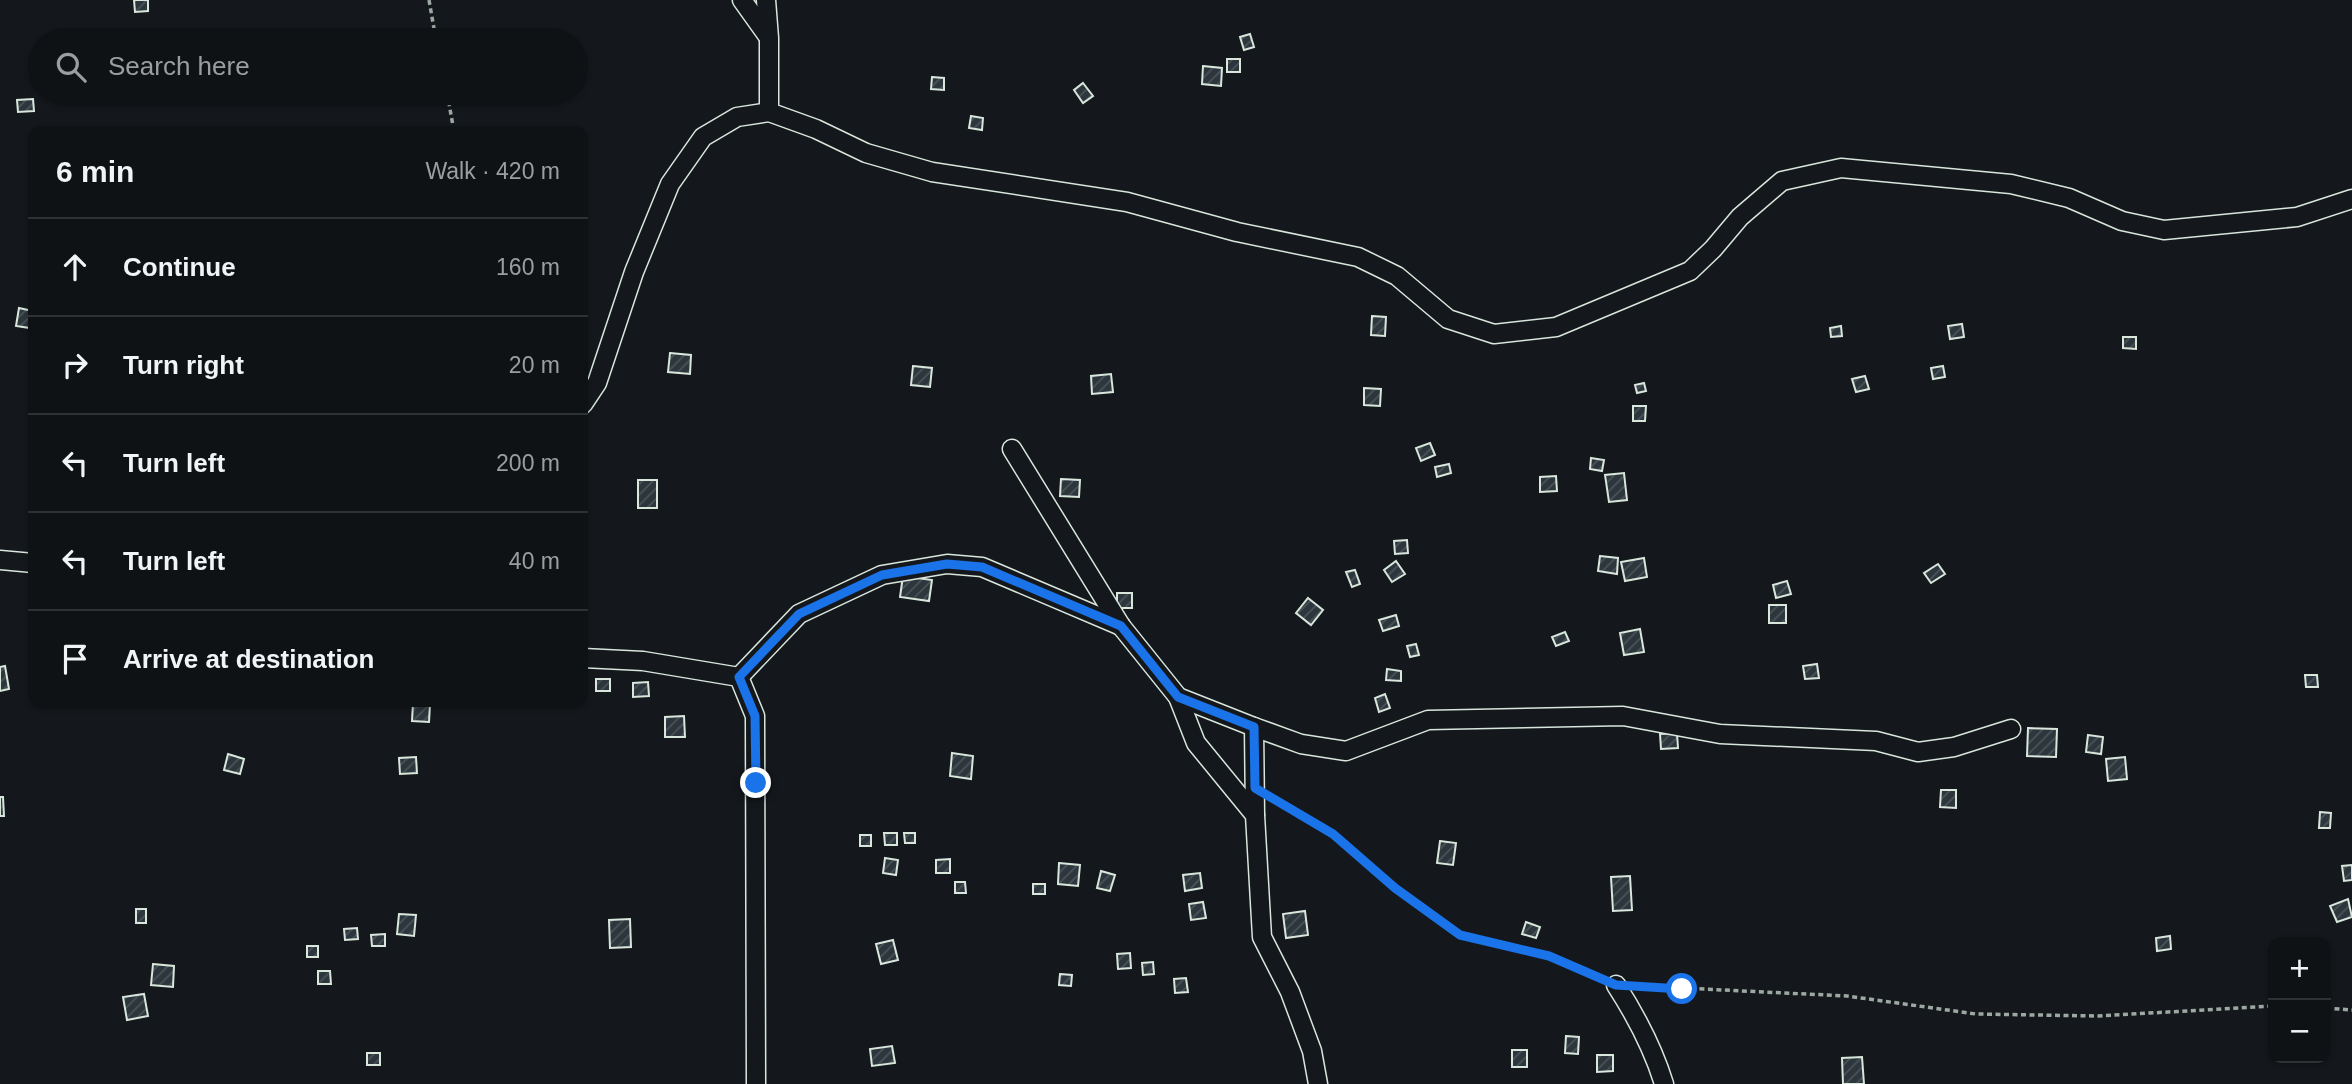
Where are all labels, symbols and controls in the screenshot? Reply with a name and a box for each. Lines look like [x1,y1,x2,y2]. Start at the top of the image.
search box [28,28,588,105]
icon: search [52,48,90,86]
text: Search here [108,51,250,81]
text: 6 min [56,155,134,188]
text: Walk · 420 m [425,158,560,184]
icon: ahead [56,248,94,286]
text: Continue [123,252,236,282]
text: 160 m [496,254,560,280]
icon: right [56,346,94,384]
text: Turn right [123,350,244,380]
text: 20 m [509,352,560,378]
icon: left [56,444,94,482]
text: Turn left [123,448,225,478]
text: 200 m [496,450,560,476]
icon: left [56,542,94,580]
text: Turn left [123,546,225,576]
text: 40 m [509,548,560,574]
icon: arrive [56,640,94,678]
text: Arrive at destination [123,644,374,674]
route end [740,767,771,798]
map controls [2268,937,2331,1063]
button: + [2268,937,2331,1000]
route start [1666,973,1697,1004]
button: − [2268,1000,2331,1063]

